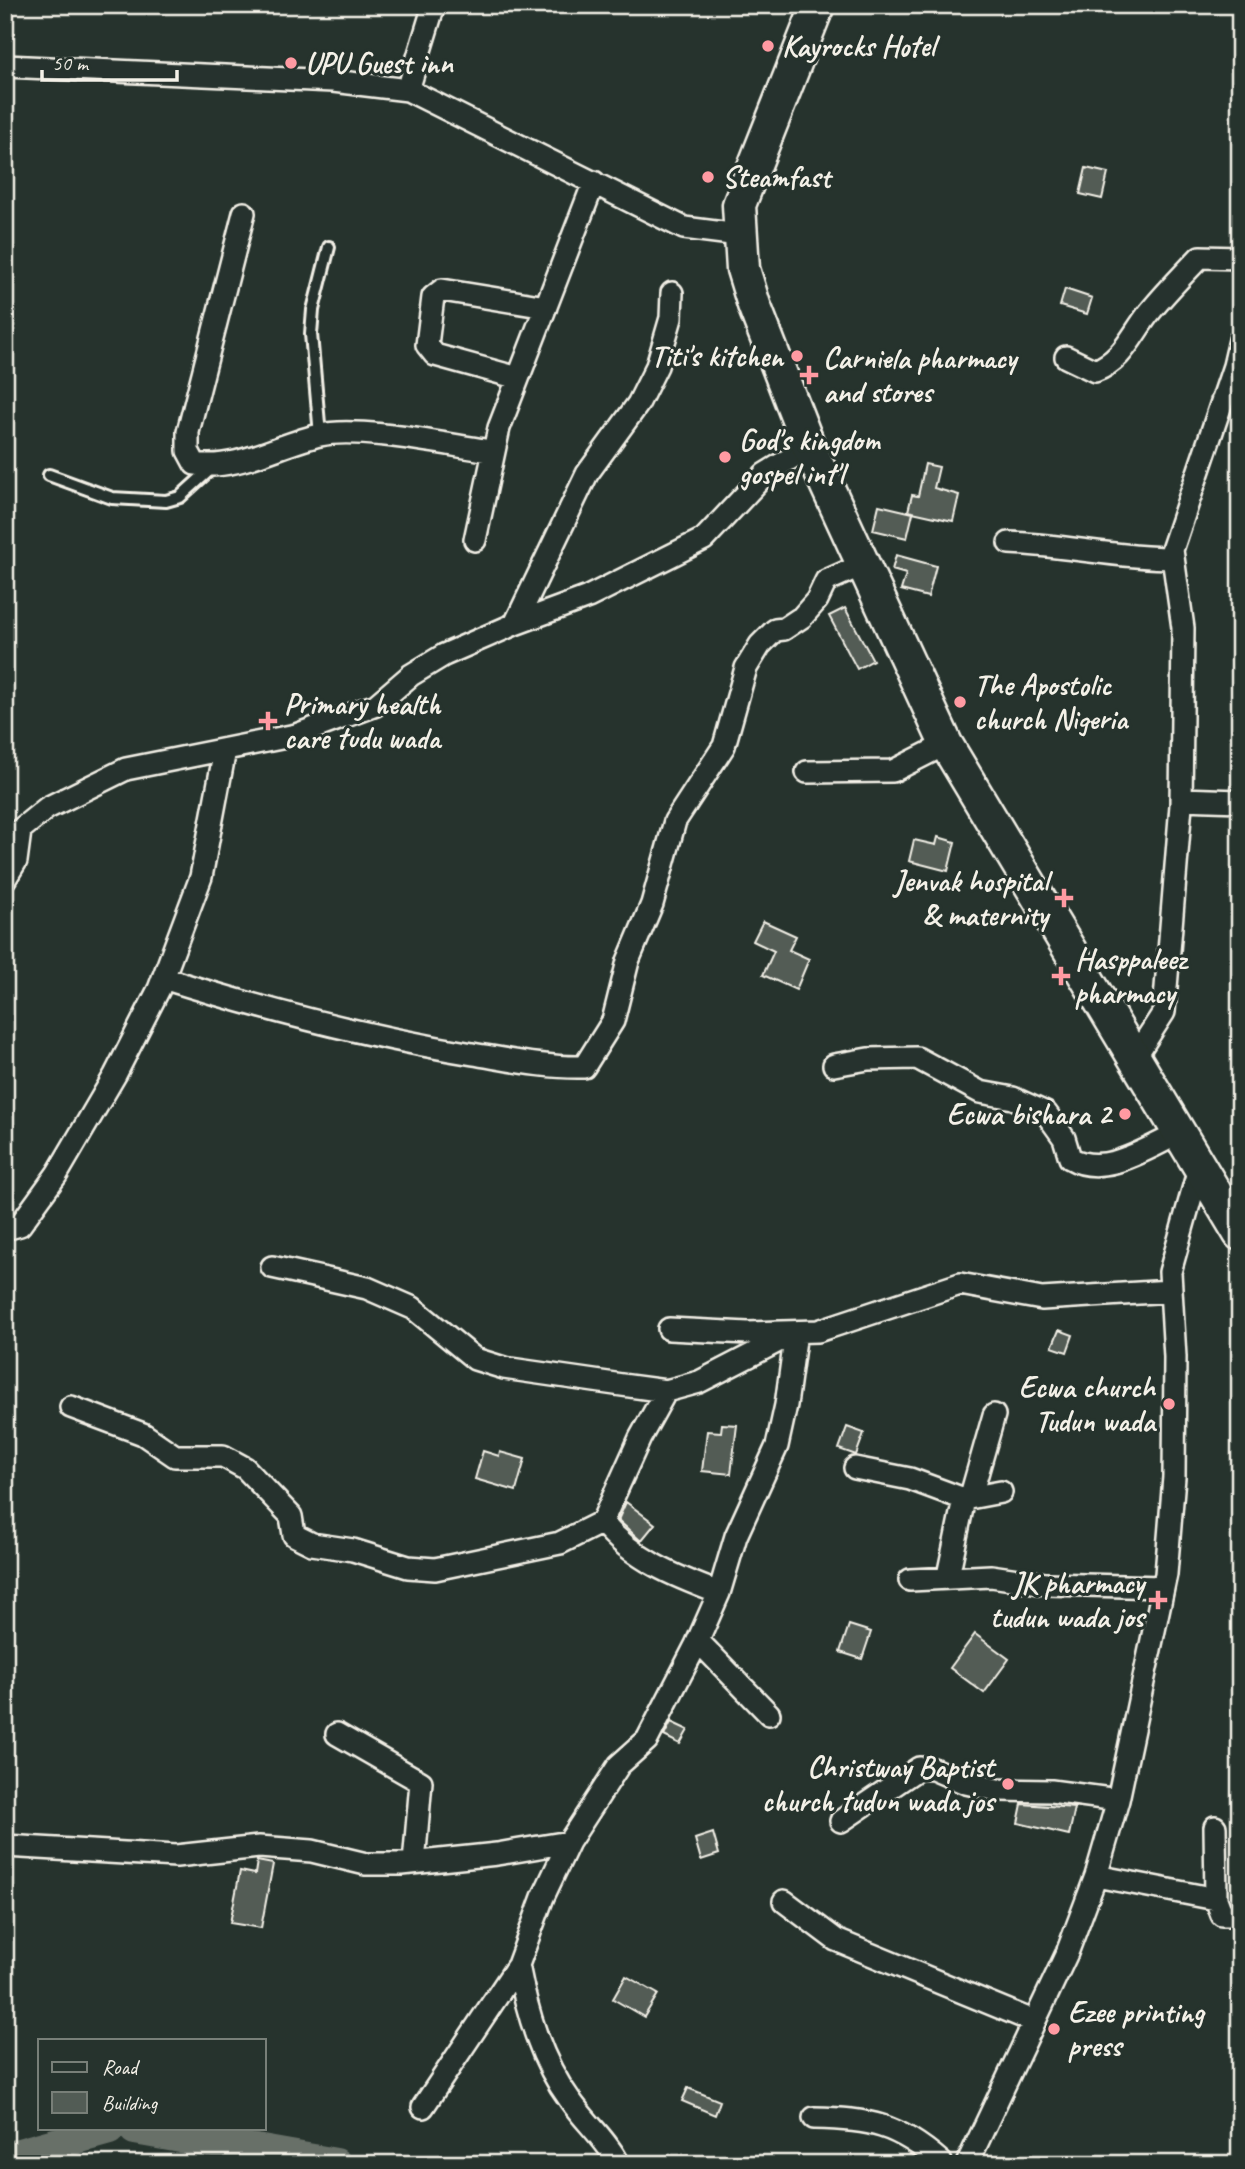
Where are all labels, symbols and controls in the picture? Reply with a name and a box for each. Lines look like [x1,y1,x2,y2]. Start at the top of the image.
place label: Kayrocks Hotel [782,27,940,65]
scale bar [42,38,177,82]
marker: Kayrocks Hotel [760,38,776,54]
place label: UPU Guest inn [305,44,454,82]
text: 50 m [52,50,90,76]
marker: UPU Guest inn [283,55,299,71]
place label: Steamfast [722,158,833,196]
marker: Steamfast [700,169,716,185]
place label: Titi's kitchen [651,337,785,375]
place label: Carniela pharmacy and stores [823,339,1019,411]
marker: Titi's kitchen [789,348,805,364]
marker: Carniela pharmacy and stores [801,367,817,383]
place label: God's kingdom gospel int'l [739,421,882,493]
marker: God's kingdom gospel int'l [717,449,733,465]
place label: The Apostolic church Nigeria [974,666,1130,738]
place label: Primary health care tudu wada [284,685,442,757]
marker: The Apostolic church Nigeria [952,694,968,710]
marker: Primary health care tudu wada [258,711,278,731]
place label: Jenvak hospital & maternity [892,862,1054,934]
marker: Jenvak hospital & maternity [1054,888,1074,908]
place label: Hasppaleez pharmacy [1075,940,1189,1012]
marker: Hasppaleez pharmacy [1053,968,1069,984]
place label: Ecwa bishara 2 [947,1095,1113,1133]
marker: Ecwa bishara 2 [1117,1106,1133,1122]
place label: Ecwa church Tudun wada [1019,1368,1158,1440]
marker: Ecwa church Tudun wada [1161,1396,1177,1412]
place label: JK pharmacy tudun wada jos [990,1564,1147,1636]
marker: JK pharmacy tudun wada jos [1150,1592,1166,1608]
place label: Christway Baptist church tudun wada jos [762,1748,997,1820]
marker: Christway Baptist church tudun wada jos [1000,1776,1016,1792]
place label: Ezee printing press [1068,1993,1206,2065]
marker: Ezee printing press [1046,2021,1062,2037]
legend [38,2039,266,2130]
text: Road [102,2054,141,2080]
text: Building [102,2090,159,2116]

